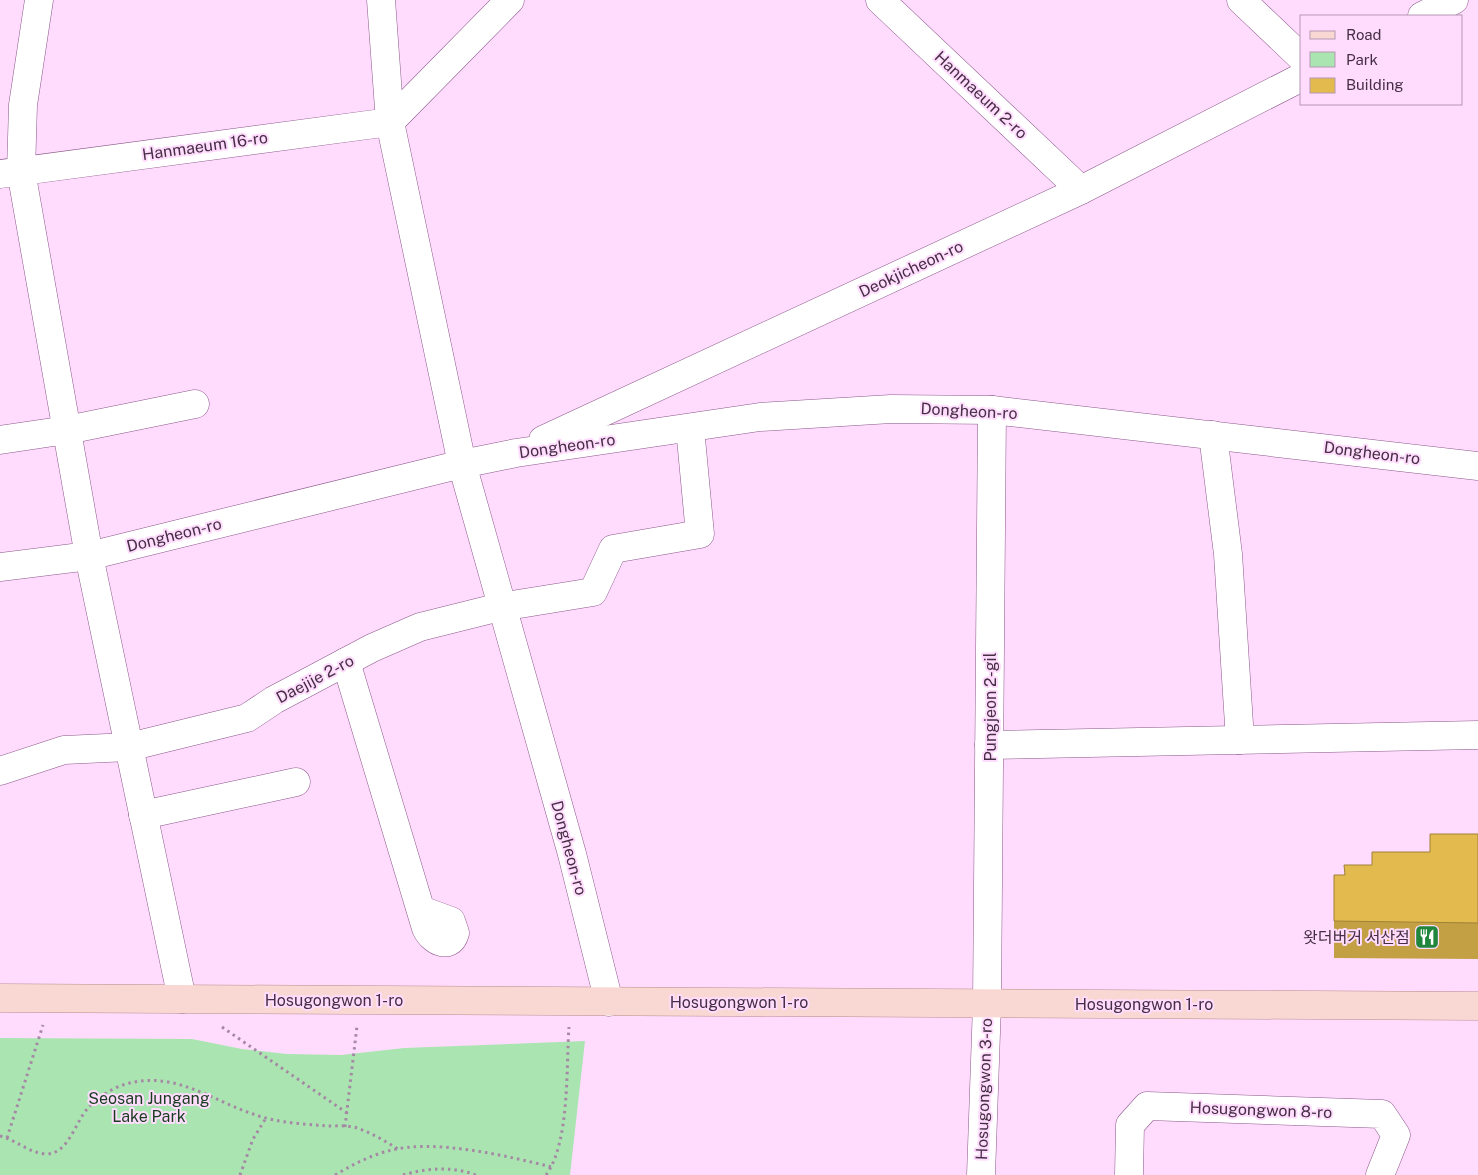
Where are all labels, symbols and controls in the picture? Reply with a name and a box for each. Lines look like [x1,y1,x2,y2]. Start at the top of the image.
legend [1300,15,1463,105]
text: Road [1346,26,1382,43]
street label: Hanmaeum 2-ro [931,47,1031,143]
text: Park [1346,51,1378,68]
text: Building [1346,76,1404,93]
street label: Hanmaeum 16-ro [141,128,269,164]
street label: Deokjicheon-ro [856,237,966,301]
street label: Dongheon-ro [920,399,1018,423]
street label: Dongheon-ro [518,430,616,462]
street label: Dongheon-ro [1323,438,1421,468]
street label: Dongheon-ro [125,514,223,556]
street label: Daejije 2-ro [273,651,357,707]
street label: Pungjeon 2-gil [981,652,1000,762]
street label: Dongheon-ro [547,799,591,897]
restaurant icon: 왓더버거 서산점 [1414,924,1440,950]
place label: 왓더버거 서산점 [1303,928,1410,947]
street label: Hosugongwon 1-ro [265,991,403,1010]
street label: Hosugongwon 1-ro [670,993,808,1012]
street label: Hosugongwon 1-ro [1075,995,1213,1014]
street label: Hosugongwon 3-ro [972,1018,996,1160]
park label: Seosan Jungang Lake Park [88,1089,210,1126]
street label: Hosugongwon 8-ro [1189,1098,1333,1122]

